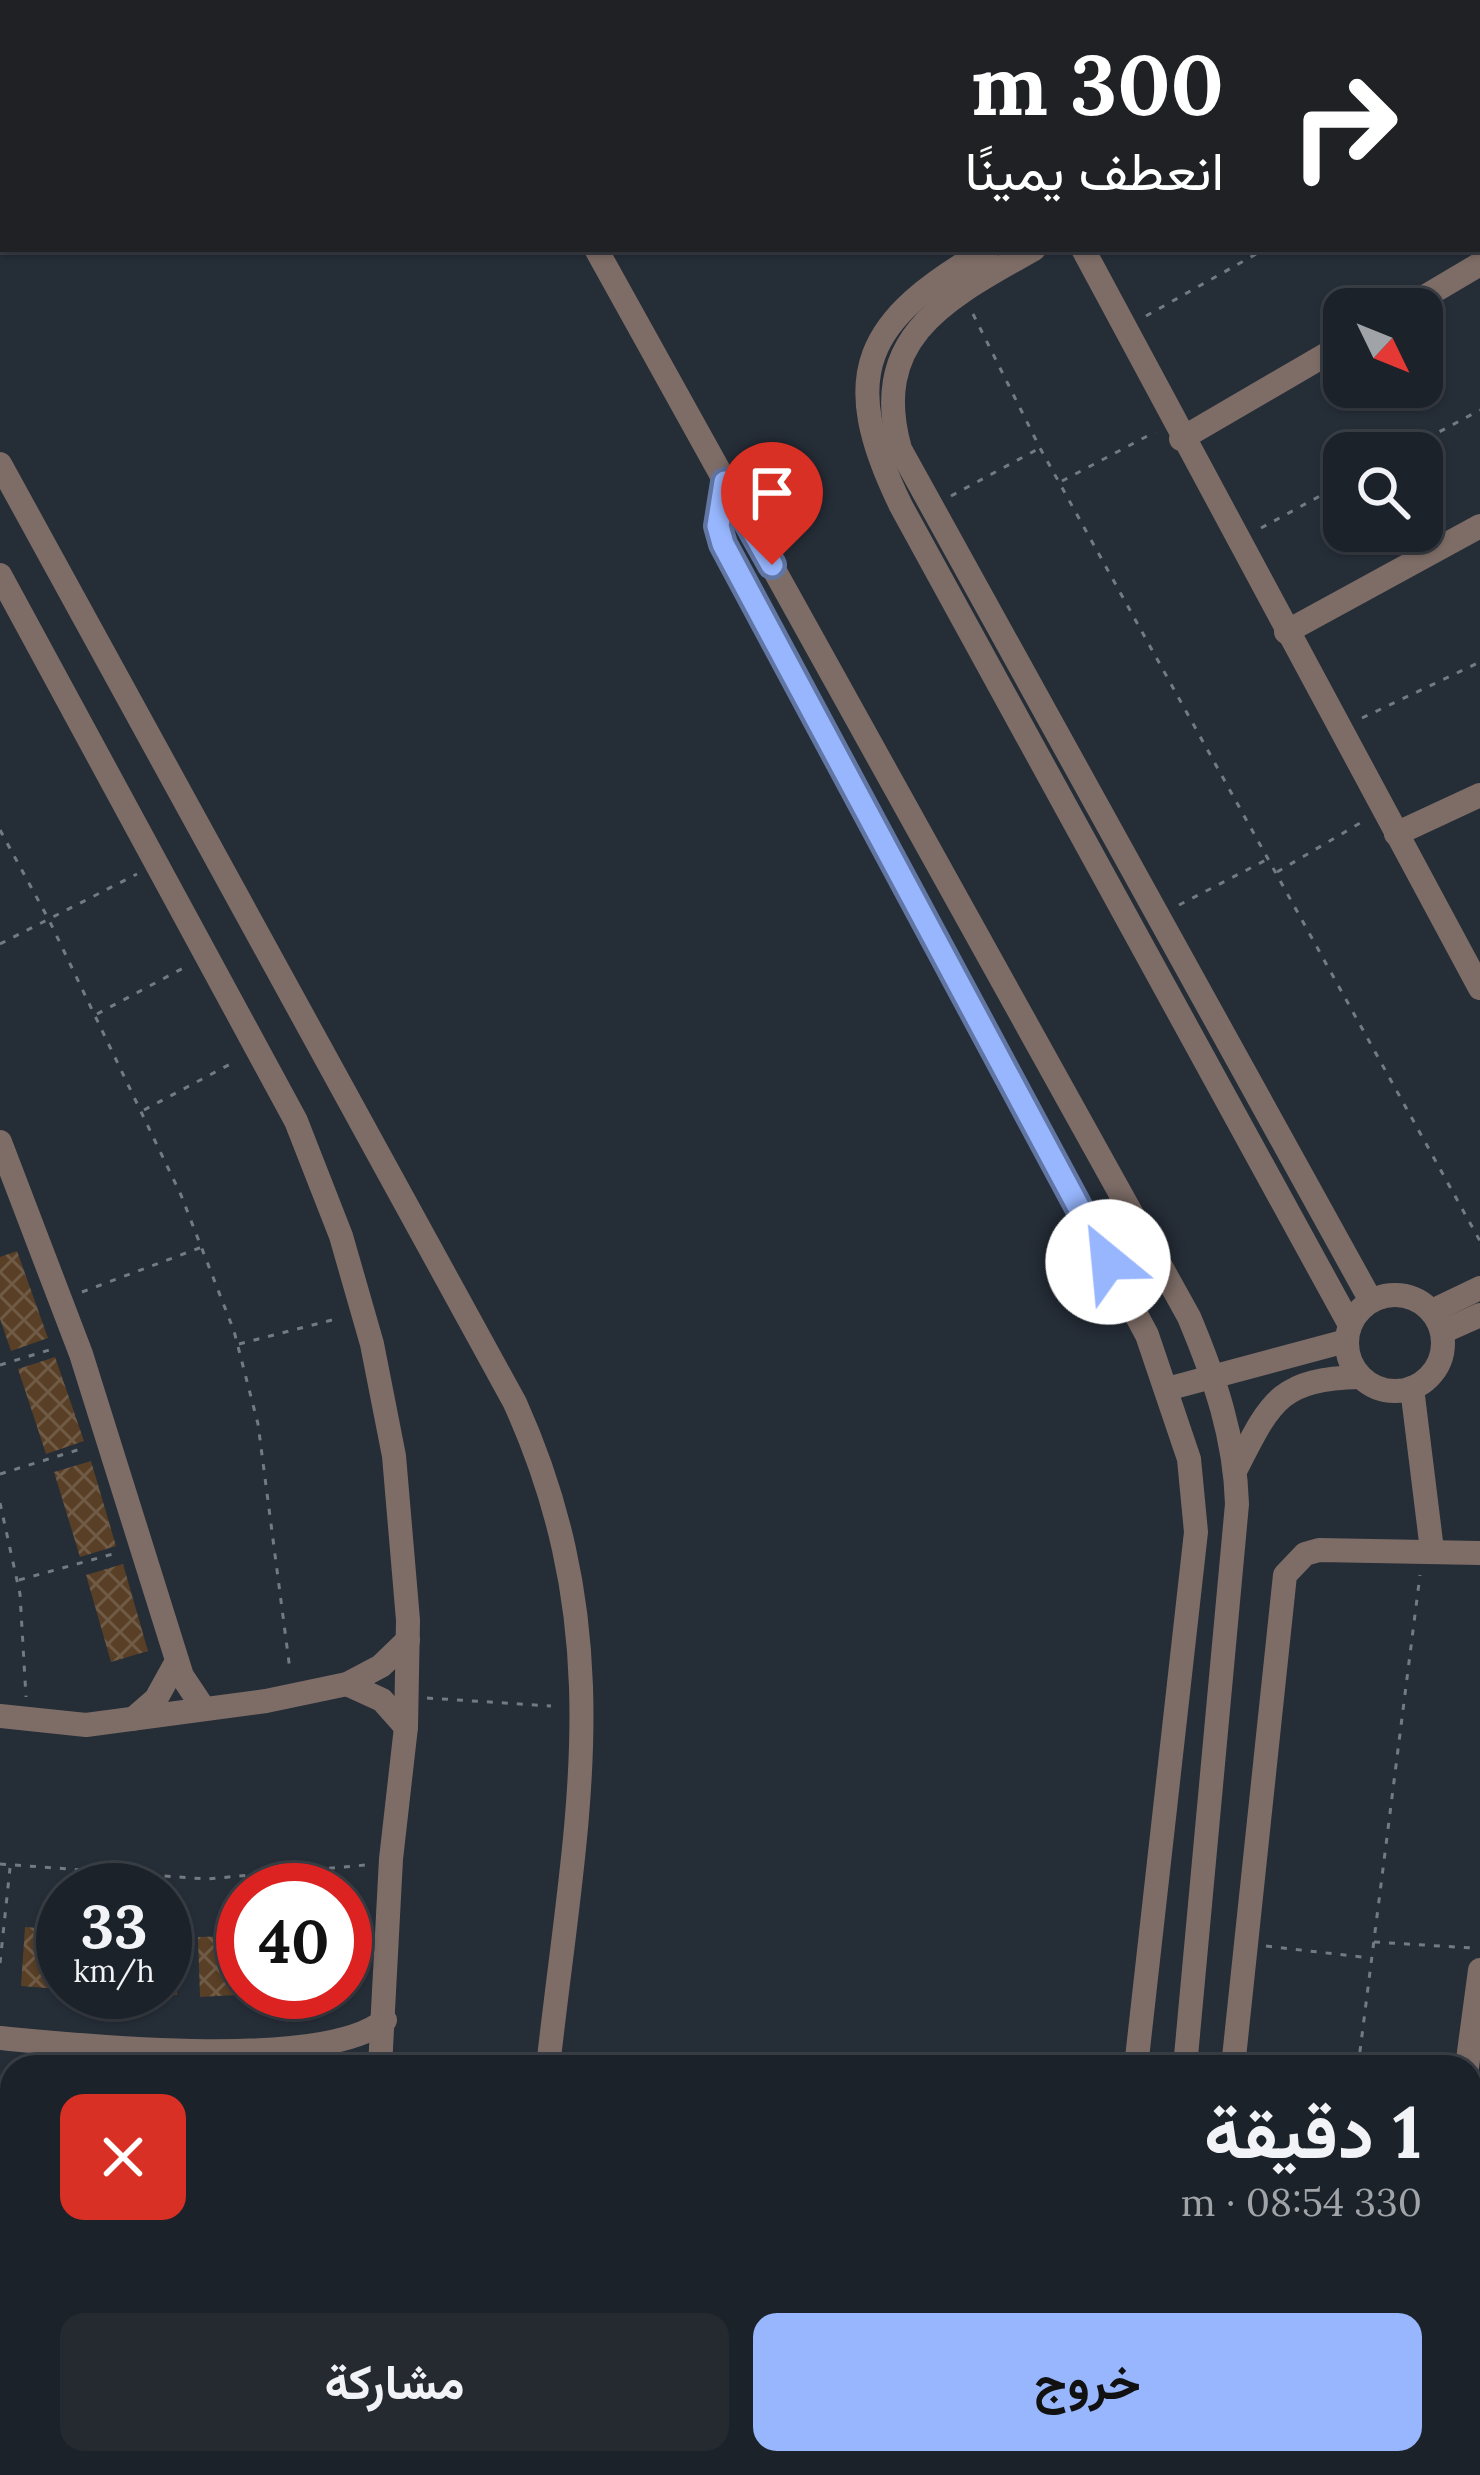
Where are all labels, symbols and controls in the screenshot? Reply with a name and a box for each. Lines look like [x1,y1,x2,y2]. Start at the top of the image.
text: 300 m [971,30,1224,138]
icon: right [1266,48,1422,204]
text: انعطف يمينًا [965,136,1224,205]
north arrow [1323,288,1443,408]
map controls [1323,288,1443,552]
button: search [1323,432,1443,552]
pin [721,442,823,565]
icon: arrive [739,460,805,526]
position arrow [1045,1199,1171,1325]
speed limit sign: 40 [216,1863,372,2019]
text: 33 [80,1888,148,1964]
text: km/h [73,1952,155,1990]
text: 1 دقيقة [1204,2086,1422,2178]
button: close [60,2094,186,2220]
text: 330 m · 08:54 [1181,2177,1422,2227]
button: مشاركة [60,2313,729,2451]
button: خروج [753,2313,1422,2451]

